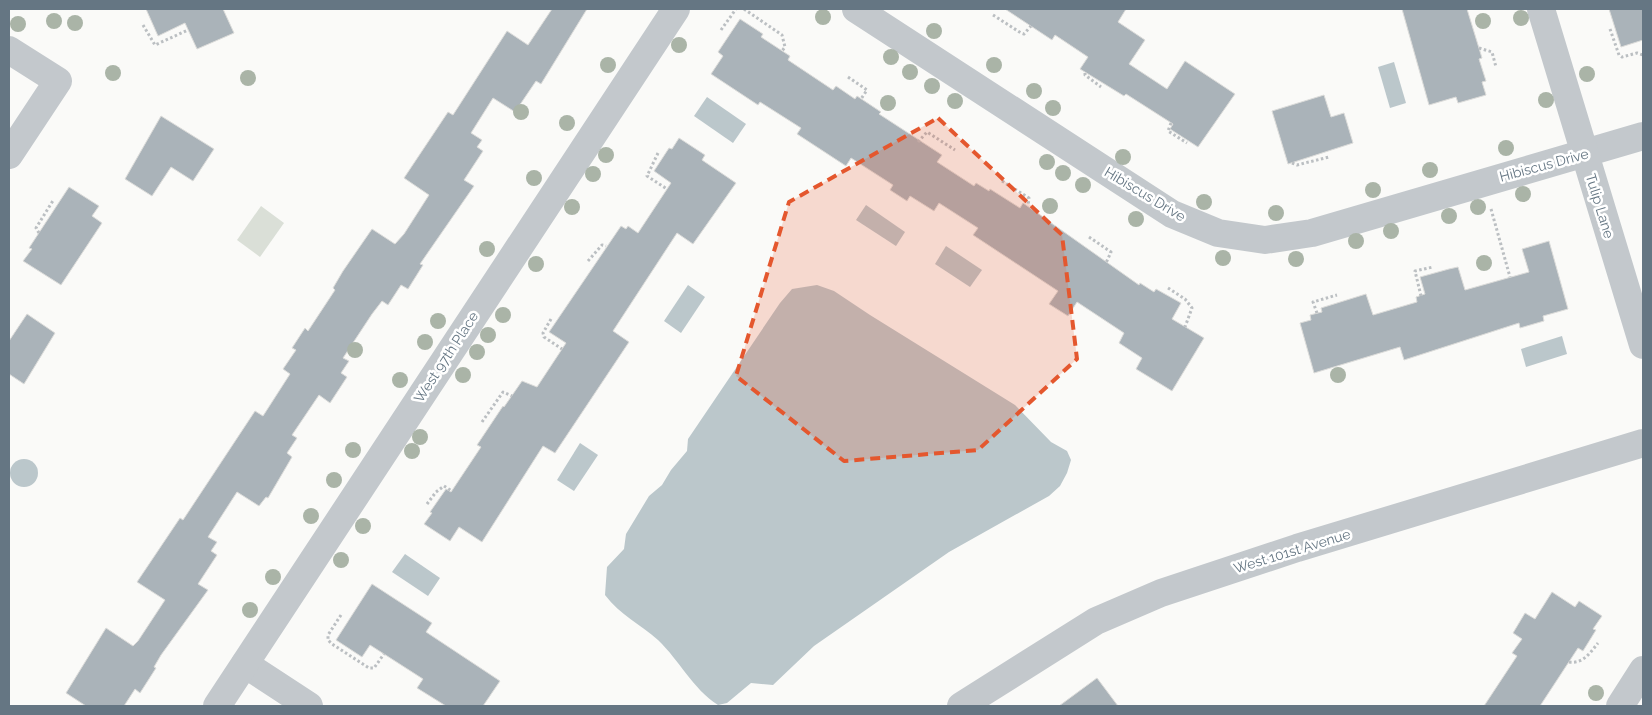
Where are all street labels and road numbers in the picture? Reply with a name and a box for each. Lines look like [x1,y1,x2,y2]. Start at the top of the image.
street label: Hibiscus Drive [1498,145,1590,185]
street label: Hibiscus Drive [1102,164,1188,224]
street label: Tulip Lane [1583,172,1617,240]
street label: West 97th Place [411,309,481,405]
street label: West 101st Avenue [1232,526,1352,576]

